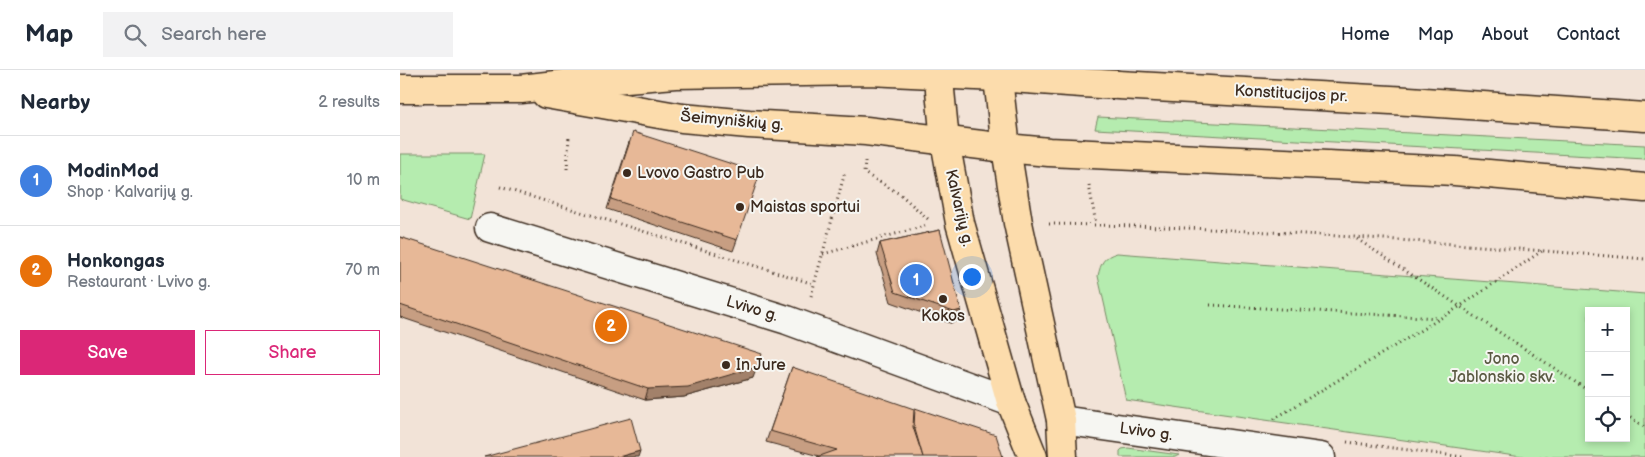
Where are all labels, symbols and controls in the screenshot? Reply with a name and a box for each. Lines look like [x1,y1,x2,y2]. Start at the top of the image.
search box [103,12,453,57]
text: Map [25,20,73,49]
icon: search [121,21,149,49]
text: Search here [161,23,267,46]
text: Home [1341,24,1390,45]
text: Map [1418,24,1454,45]
text: About [1482,24,1529,45]
text: Contact [1557,24,1620,45]
street label: Konstitucijos pr. [1234,82,1348,106]
text: Nearby [20,90,90,115]
text: 2 results [318,93,380,112]
street label: Šeimyniškių g. [680,105,785,135]
text: ModinMod [67,160,159,183]
place label: Lvovo Gastro Pub [637,164,764,183]
marker: Lvovo Gastro Pub [621,167,633,179]
street label: Kalvarijų g. [941,168,977,248]
text: 1 [33,171,39,190]
text: 10 m [347,171,380,190]
text: Shop · Kalvarijų g. [67,183,193,202]
place label: Maistas sportui [750,198,860,217]
marker: Maistas sportui [734,201,746,213]
text: Honkongas [67,250,165,273]
text: 2 [31,261,41,280]
text: 70 m [345,261,380,280]
pin: 1 [900,261,932,299]
your location [959,264,985,290]
text: Restaurant · Lvivo g. [67,273,210,292]
street label: Lvivo g. [724,292,780,326]
marker: Kokos [937,293,949,305]
pin: 2 [595,307,627,345]
place label: Kokos [921,307,965,326]
map controls [1585,307,1630,442]
button: + [1585,307,1630,352]
button: Save [20,330,195,375]
button: Share [205,330,380,375]
park label: Jono Jablonskio skv. [1449,350,1555,387]
button: − [1585,352,1630,397]
place label: In Jure [736,356,786,375]
marker: In Jure [720,359,732,371]
button: locate [1585,397,1630,442]
street label: Lvivo g. [1118,419,1174,445]

